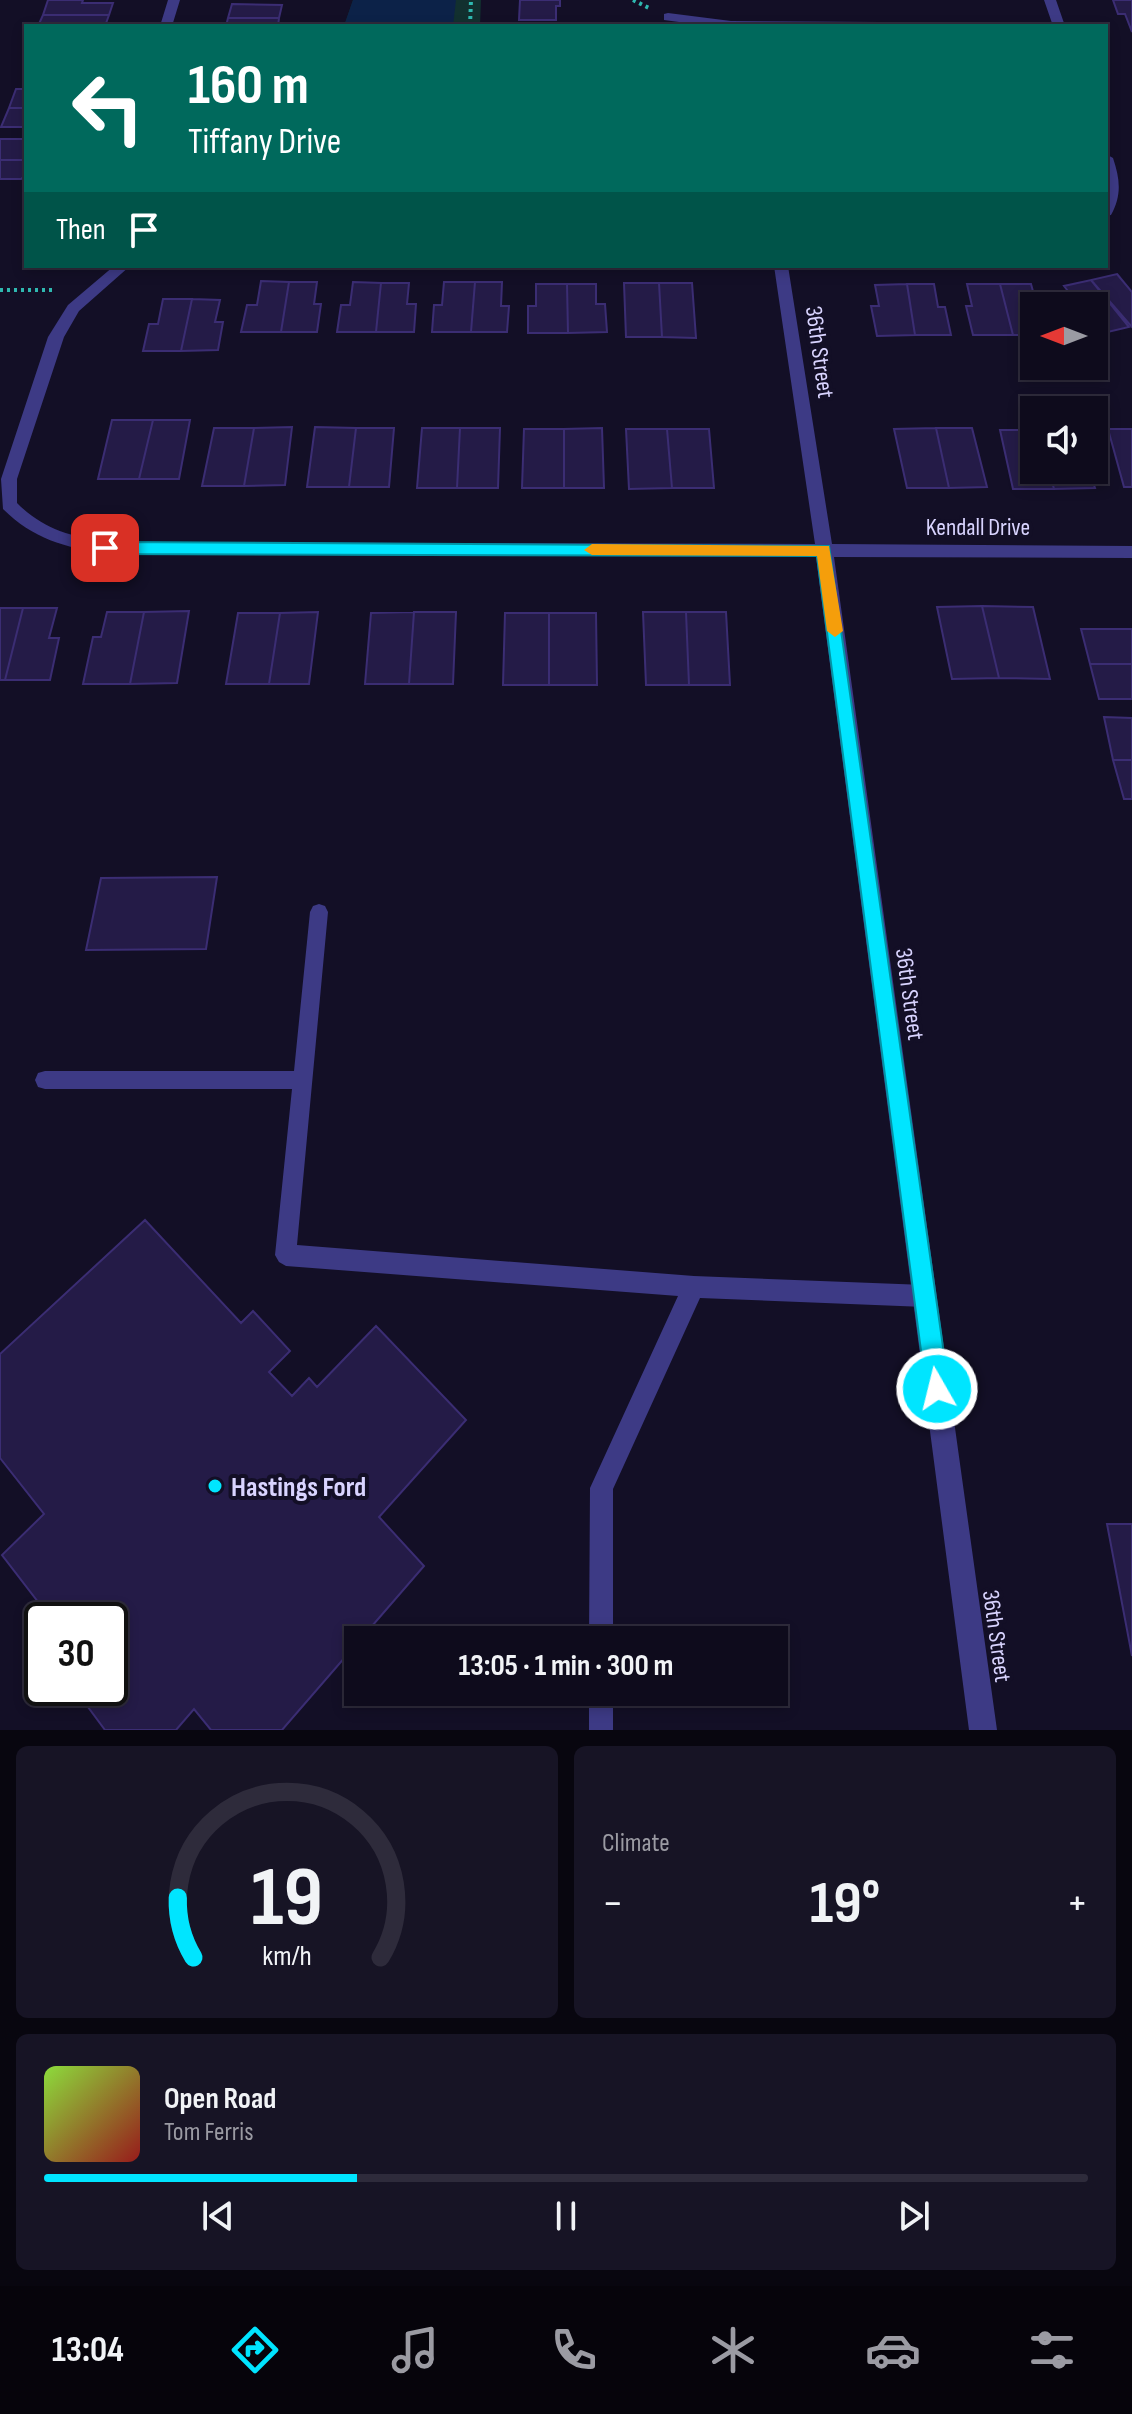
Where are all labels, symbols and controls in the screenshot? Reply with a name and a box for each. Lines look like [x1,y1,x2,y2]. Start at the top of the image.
text: 160 m [188,53,309,120]
icon: left [56,56,160,160]
text: Tiffany Drive [188,121,341,164]
icon: arrive [122,208,166,252]
text: Then [56,212,106,248]
north arrow [1020,292,1108,380]
map controls [1020,292,1108,484]
street label: 36th Street [799,304,840,400]
button: sound [1020,396,1108,484]
street label: Kendall Drive [926,513,1030,542]
pin [71,514,139,582]
icon: arrive [83,526,127,570]
street label: 36th Street [889,946,930,1042]
position arrow [895,1347,979,1431]
place label: Hastings Ford [231,1471,366,1504]
marker: Hastings Ford [206,1477,224,1495]
street label: 36th Street [976,1588,1017,1684]
speed limit sign: 30 [24,1602,128,1706]
text: 13:05 · 1 min · 300 m [459,1648,673,1684]
text: Climate [602,1828,670,1859]
text: 19 [251,1849,323,1949]
text: 19° [810,1868,880,1940]
text: − [602,1877,624,1930]
text: + [1066,1877,1088,1930]
text: km/h [262,1939,312,1974]
text: Open Road [164,2081,276,2117]
text: Tom Ferris [164,2117,254,2148]
icon: previous [196,2194,240,2238]
icon: pause [544,2194,588,2238]
icon: next [892,2194,936,2238]
icon: directions [227,2322,283,2378]
icon: music [387,2322,443,2378]
icon: phone [546,2322,602,2378]
icon: climate [705,2322,761,2378]
icon: car [865,2322,921,2378]
icon: filters [1024,2322,1080,2378]
text: 13:04 [52,2329,124,2372]

